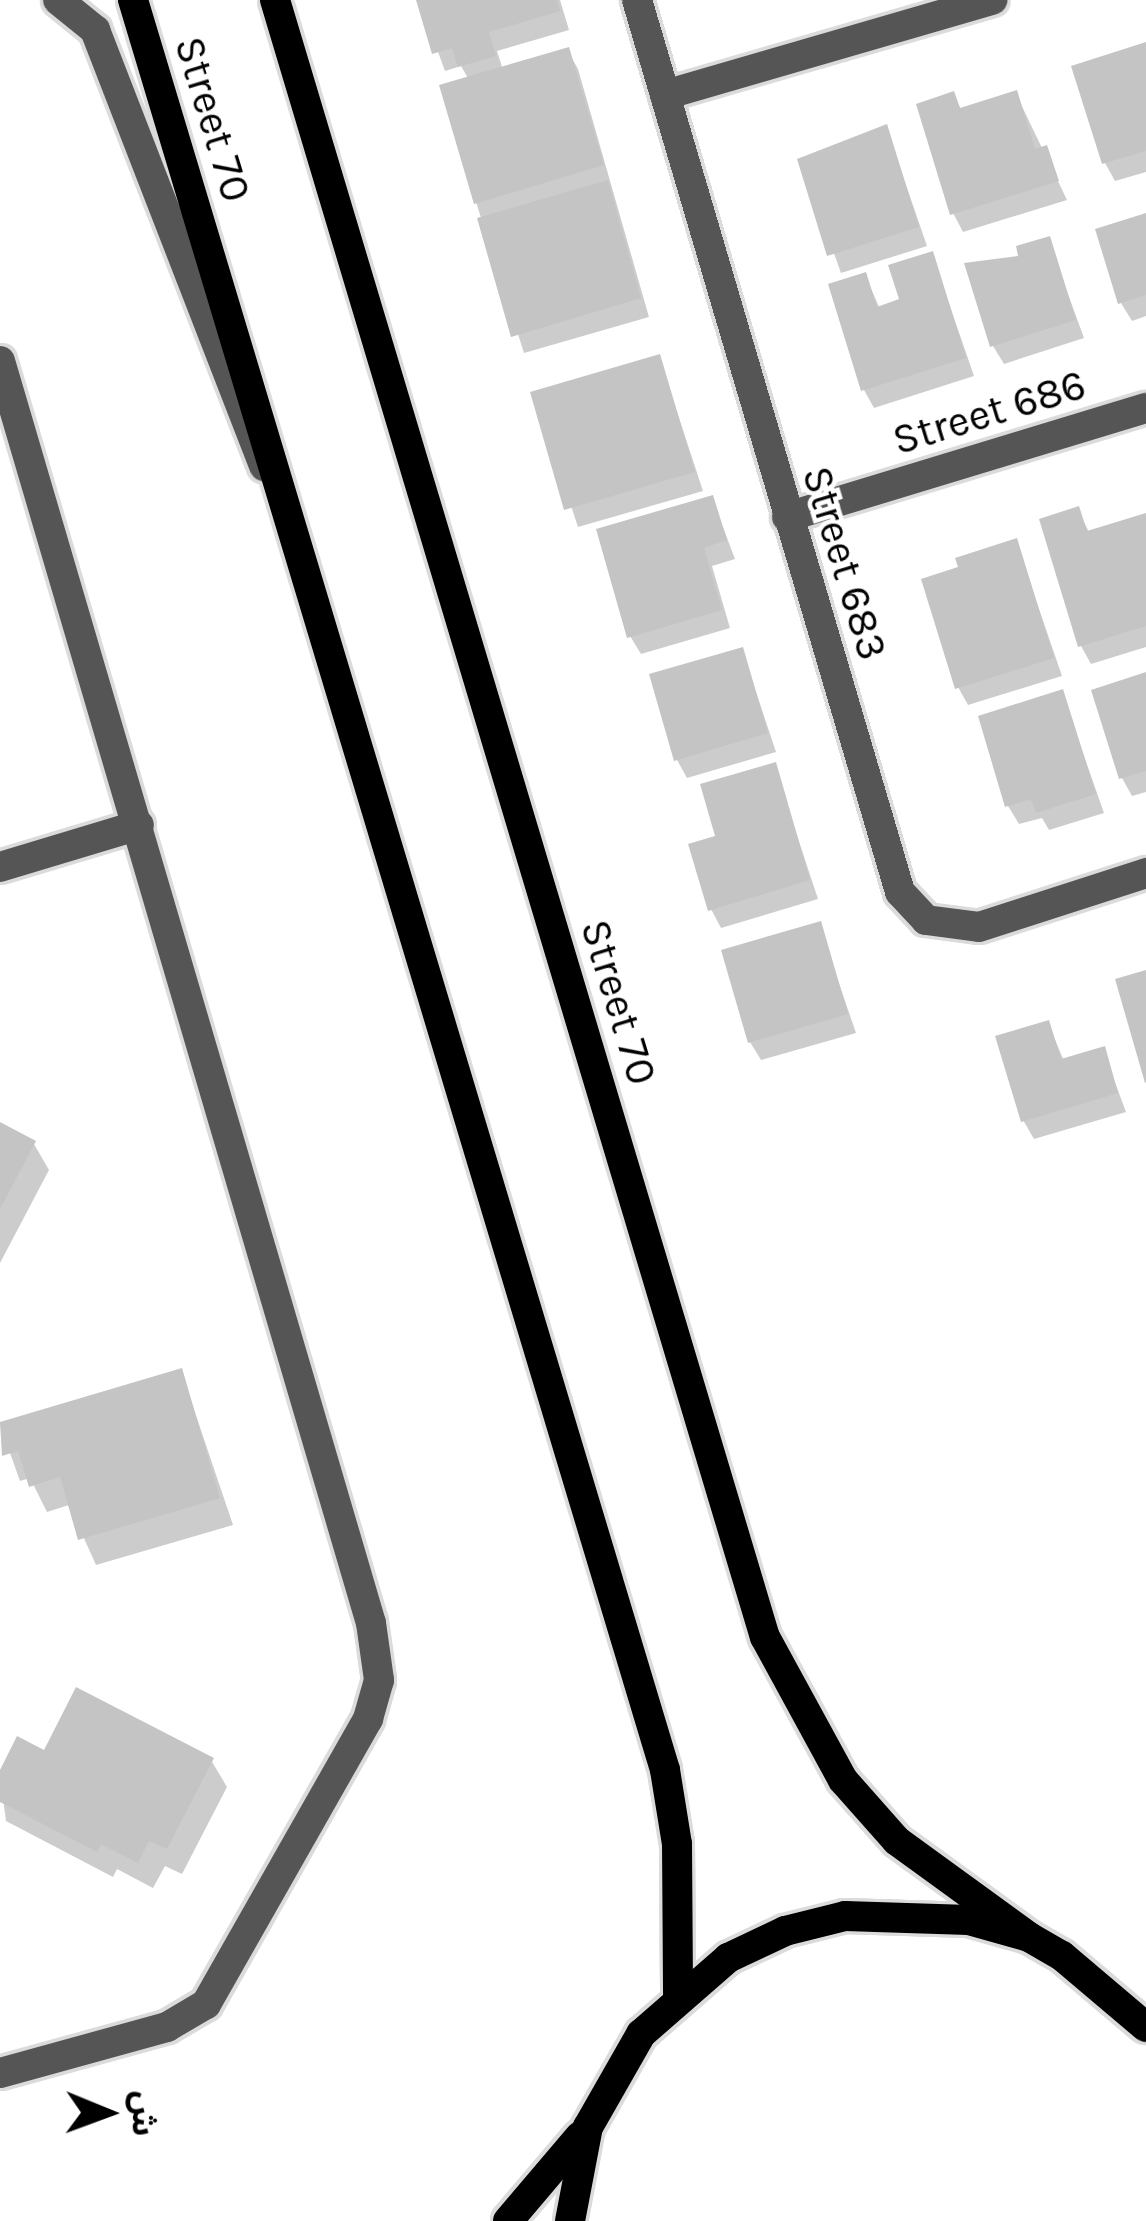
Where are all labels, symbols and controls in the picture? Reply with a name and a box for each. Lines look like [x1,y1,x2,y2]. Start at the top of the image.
street label: Street 70 [164,30,262,208]
street label: Street 686 [886,359,1092,465]
street label: Street 683 [792,460,898,666]
street label: Street 70 [570,913,668,1091]
north arrow [48,2053,168,2173]
text: ش [125,2091,163,2137]

